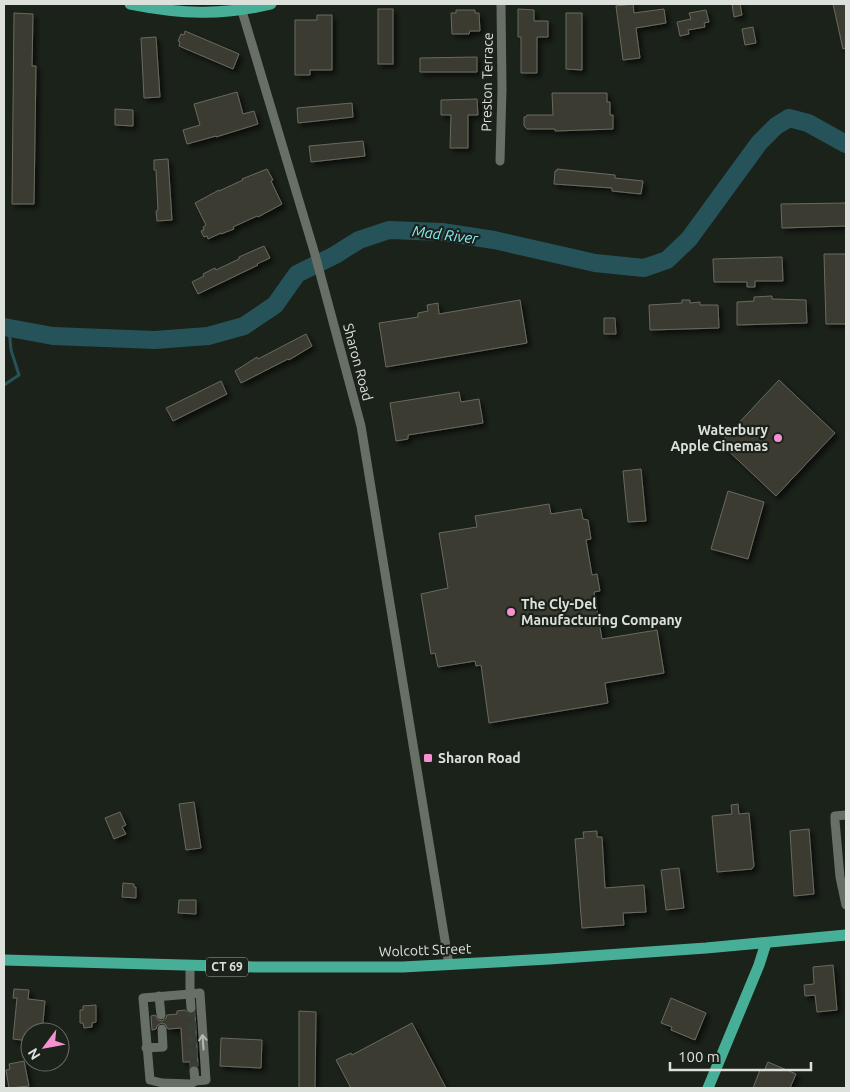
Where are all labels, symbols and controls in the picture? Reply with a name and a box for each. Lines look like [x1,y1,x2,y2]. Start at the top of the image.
street label: Preston Terrace [478,32,496,132]
water label: Mad River [411,222,480,247]
street label: Sharon Road [340,322,376,402]
place label: Waterbury Apple Cinemas [670,422,769,454]
marker: Waterbury Apple Cinemas [772,432,784,444]
place label: The Cly-Del Manufacturing Company [521,596,683,628]
marker: The Cly-Del Manufacturing Company [505,606,517,618]
place label: Sharon Road [438,750,521,766]
marker: Sharon Road [422,752,434,764]
street label: Wolcott Street [378,940,472,960]
road number: CT 69 [206,958,248,976]
north arrow [20,1022,70,1072]
one-way arrow [199,1034,208,1050]
scale bar [670,1040,811,1072]
text: N [24,1045,44,1063]
text: 100 m [678,1048,720,1065]

